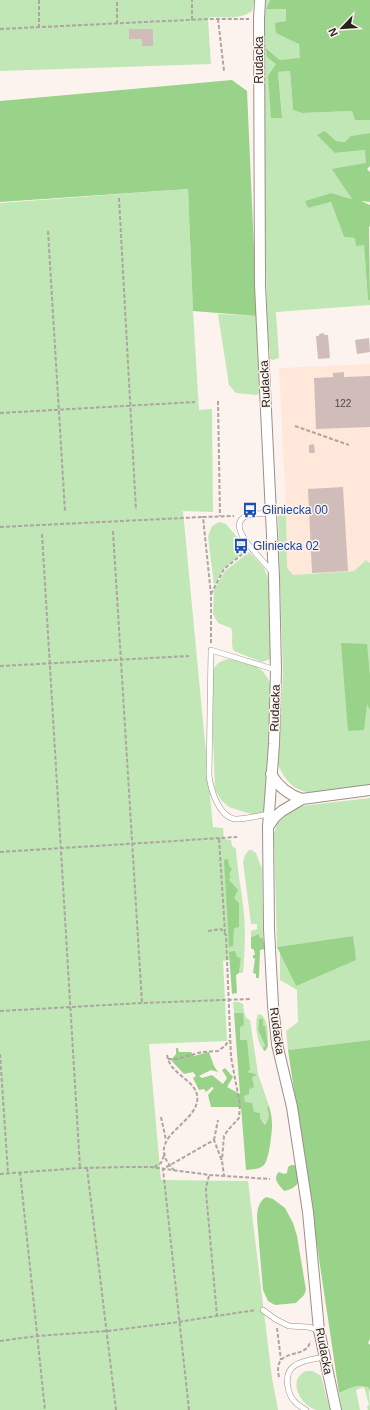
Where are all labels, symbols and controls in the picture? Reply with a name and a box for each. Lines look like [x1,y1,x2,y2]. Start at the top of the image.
north arrow [322,8,362,48]
text: N [326,26,340,38]
street label: Rudacka [252,36,266,84]
street label: Rudacka [257,360,273,408]
house number: 122 [335,398,352,409]
bus stop icon: Gliniecka 00 [241,501,259,519]
place label: Gliniecka 00 [262,503,328,517]
bus stop icon: Gliniecka 02 [232,537,250,555]
place label: Gliniecka 02 [253,539,319,553]
street label: Rudacka [267,684,283,732]
street label: Rudacka [267,1007,287,1056]
street label: Rudacka [313,1326,335,1376]

